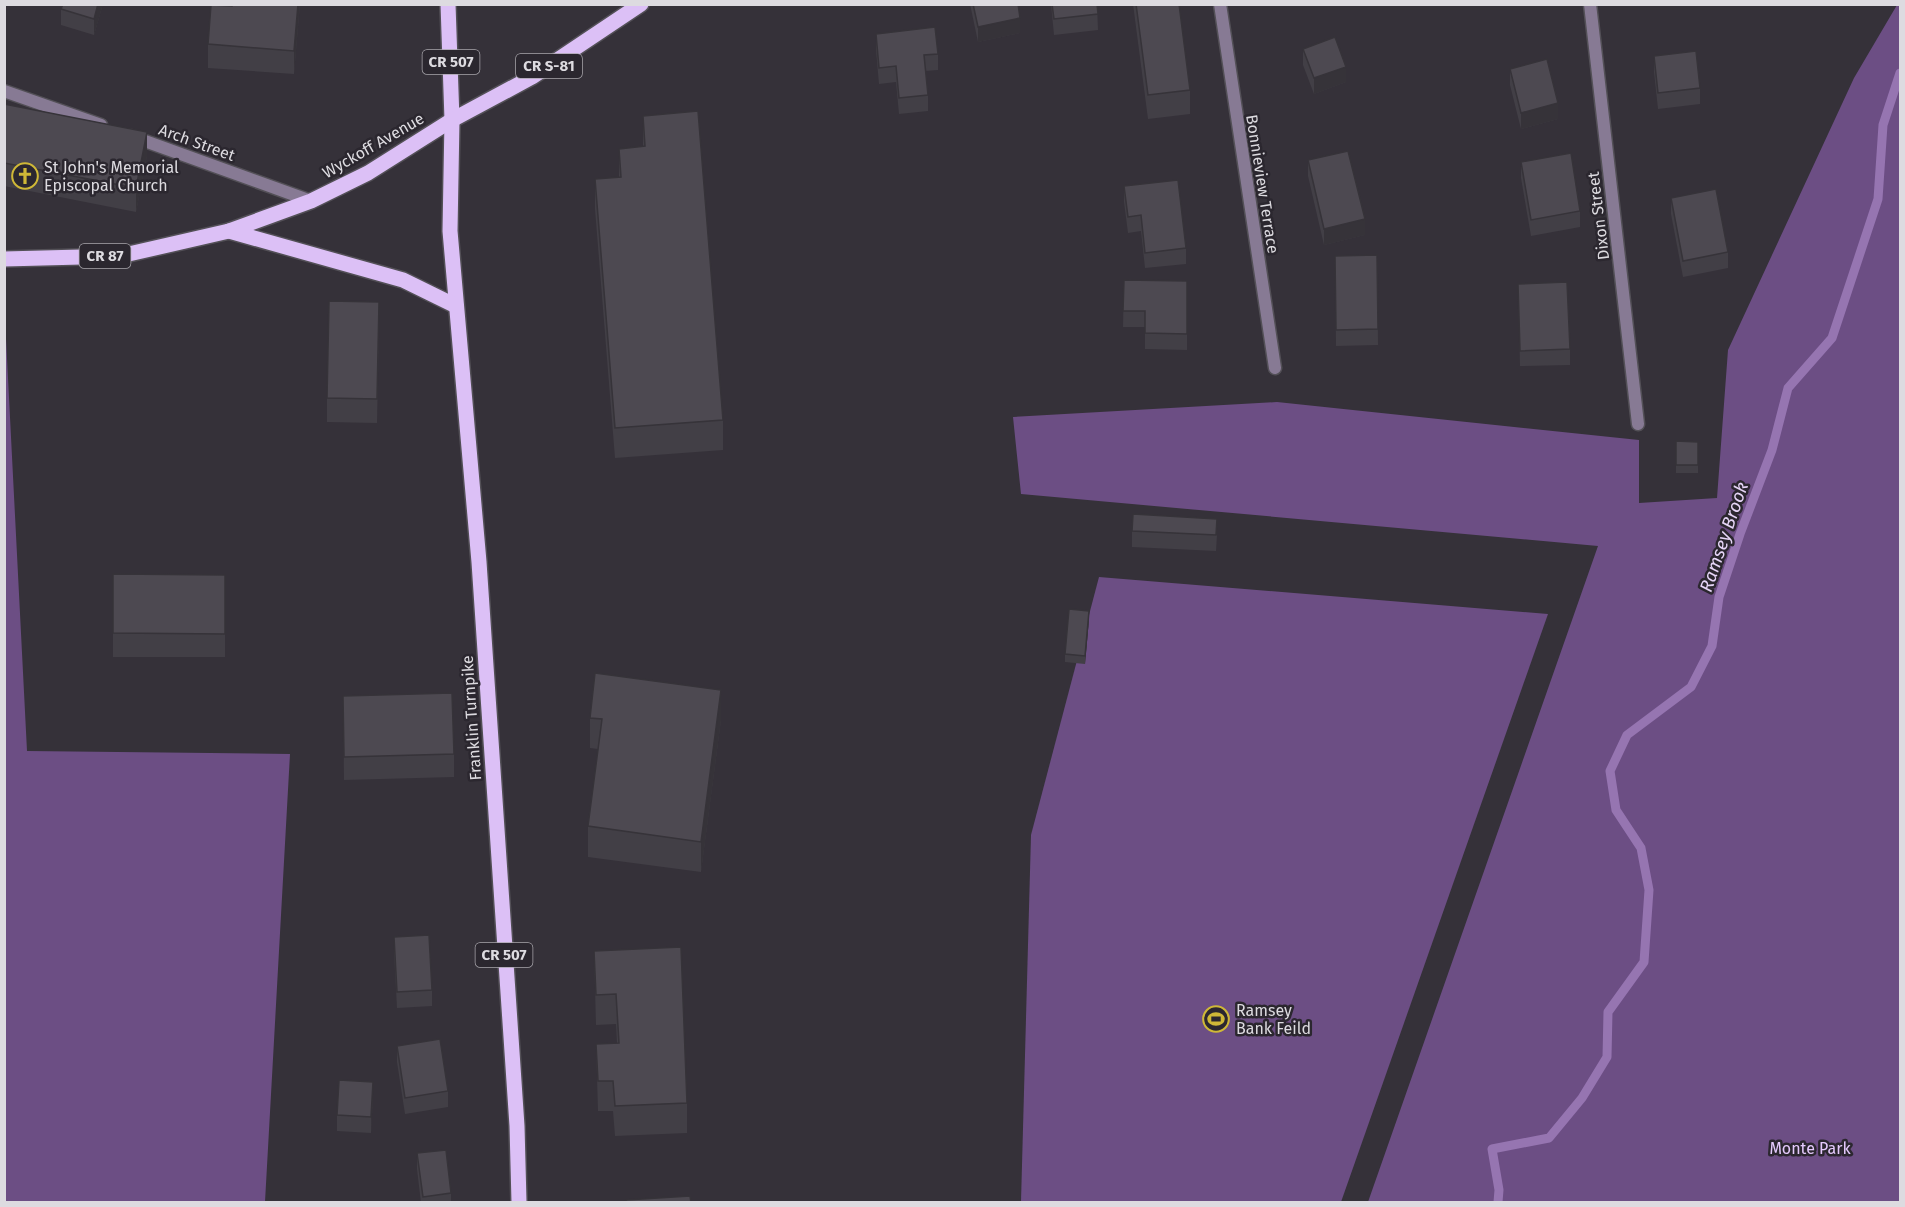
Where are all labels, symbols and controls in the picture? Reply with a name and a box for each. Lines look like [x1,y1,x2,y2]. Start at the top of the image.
road number: CR 507 [422,50,480,74]
road number: CR S-81 [516,54,582,78]
street label: Wyckoff Avenue [319,109,427,182]
street label: Bonnieview Terrace [1242,113,1283,255]
street label: Arch Street [156,120,238,165]
place label: St John's Memorial Episcopal Church [44,158,179,195]
church icon: St John's Memorial Episcopal Church [10,161,40,191]
street label: Dixon Street [1584,170,1613,261]
road number: CR 87 [80,244,130,268]
water label: Ramsey Brook [1695,479,1753,595]
street label: Franklin Turnpike [458,655,485,781]
road number: CR 507 [476,943,532,967]
place label: Ramsey Bank Feild [1236,1001,1311,1038]
sports icon: Ramsey Bank Feild [1201,1004,1231,1034]
park label: Monte Park [1769,1139,1851,1158]

